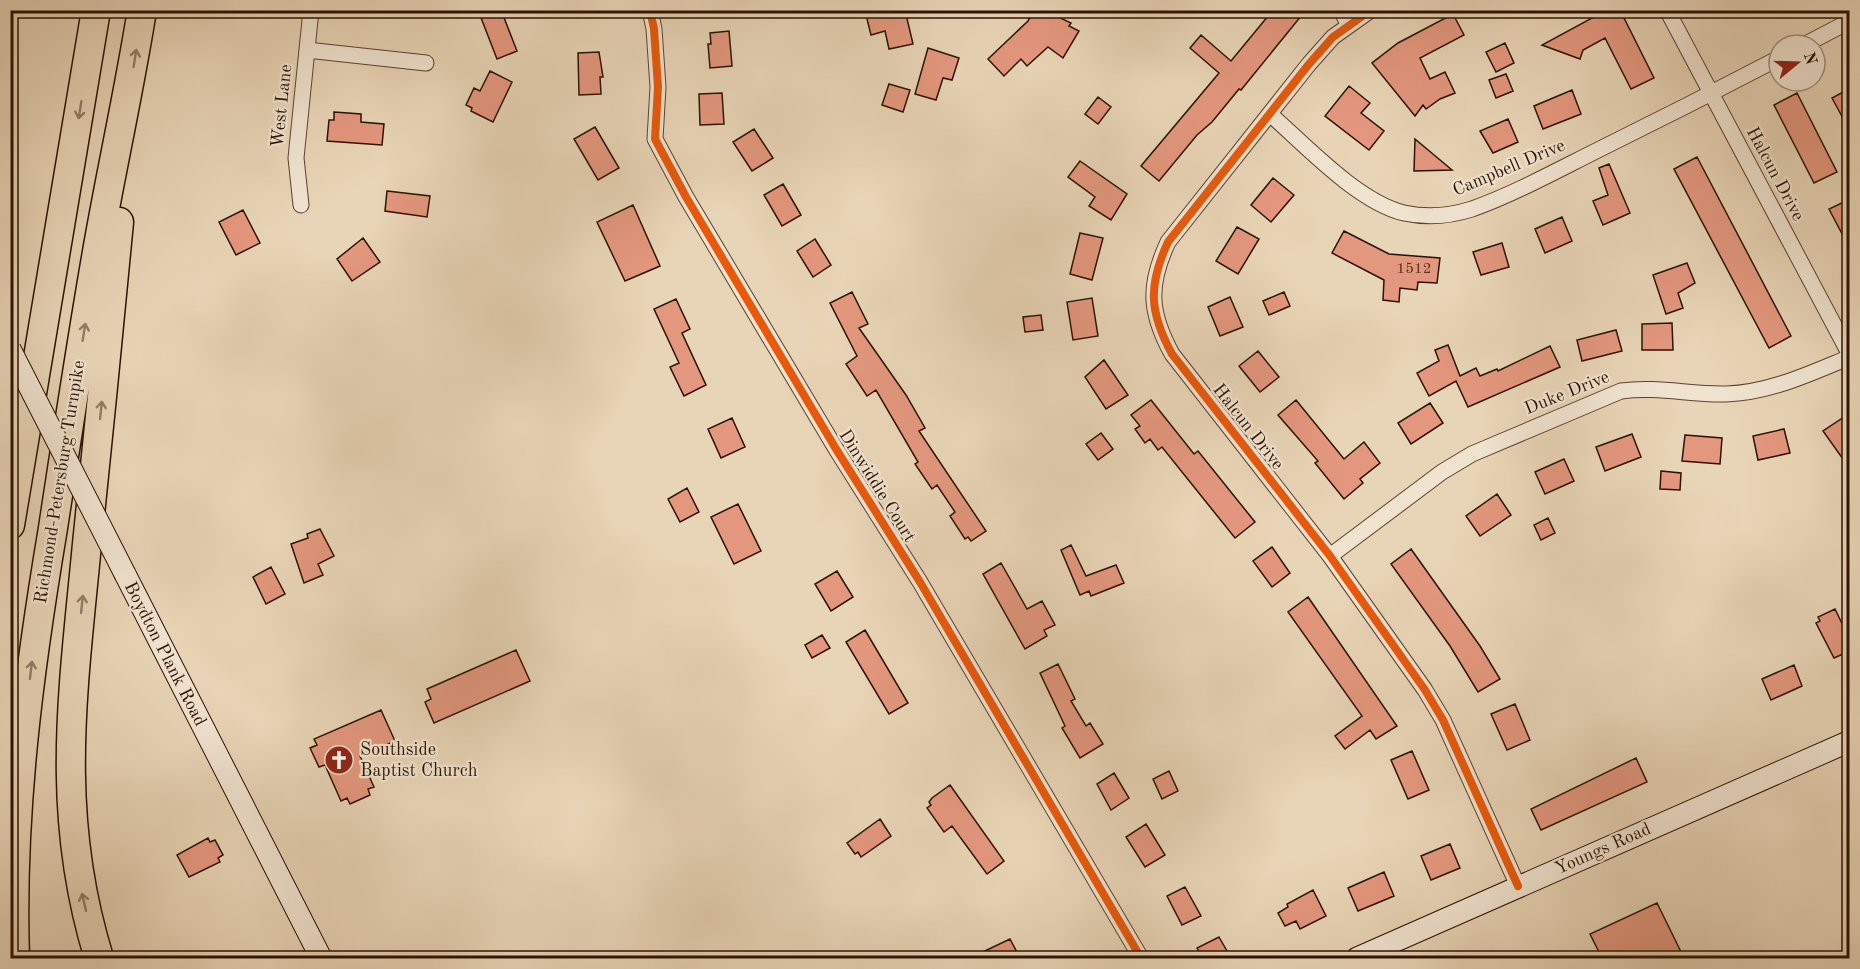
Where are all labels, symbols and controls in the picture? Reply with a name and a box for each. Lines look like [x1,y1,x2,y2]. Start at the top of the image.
north arrow [1767,33,1827,93]
one-way arrow [129,48,140,68]
text: N [1800,50,1819,68]
street label: West Lane [269,63,295,149]
one-way arrow [74,99,85,119]
street label: Halcun Drive [1743,124,1807,224]
street label: Campbell Drive [1450,136,1568,200]
house number: 1512 [1397,262,1431,277]
one-way arrow [79,323,90,342]
street label: Richmond-Petersburg Turnpike [32,359,88,605]
street label: Duke Drive [1522,368,1612,418]
street label: Halcun Drive [1209,381,1287,473]
one-way arrow [96,400,107,420]
street label: Dinwiddie Court [835,427,919,545]
street label: Boydton Plank Road [121,579,209,729]
one-way arrow [77,594,88,614]
one-way arrow [26,661,37,680]
place label: Southside Baptist Church [360,741,478,780]
church icon: Southside Baptist Church [323,744,355,776]
street label: Youngs Road [1552,820,1654,878]
one-way arrow [77,893,89,912]

